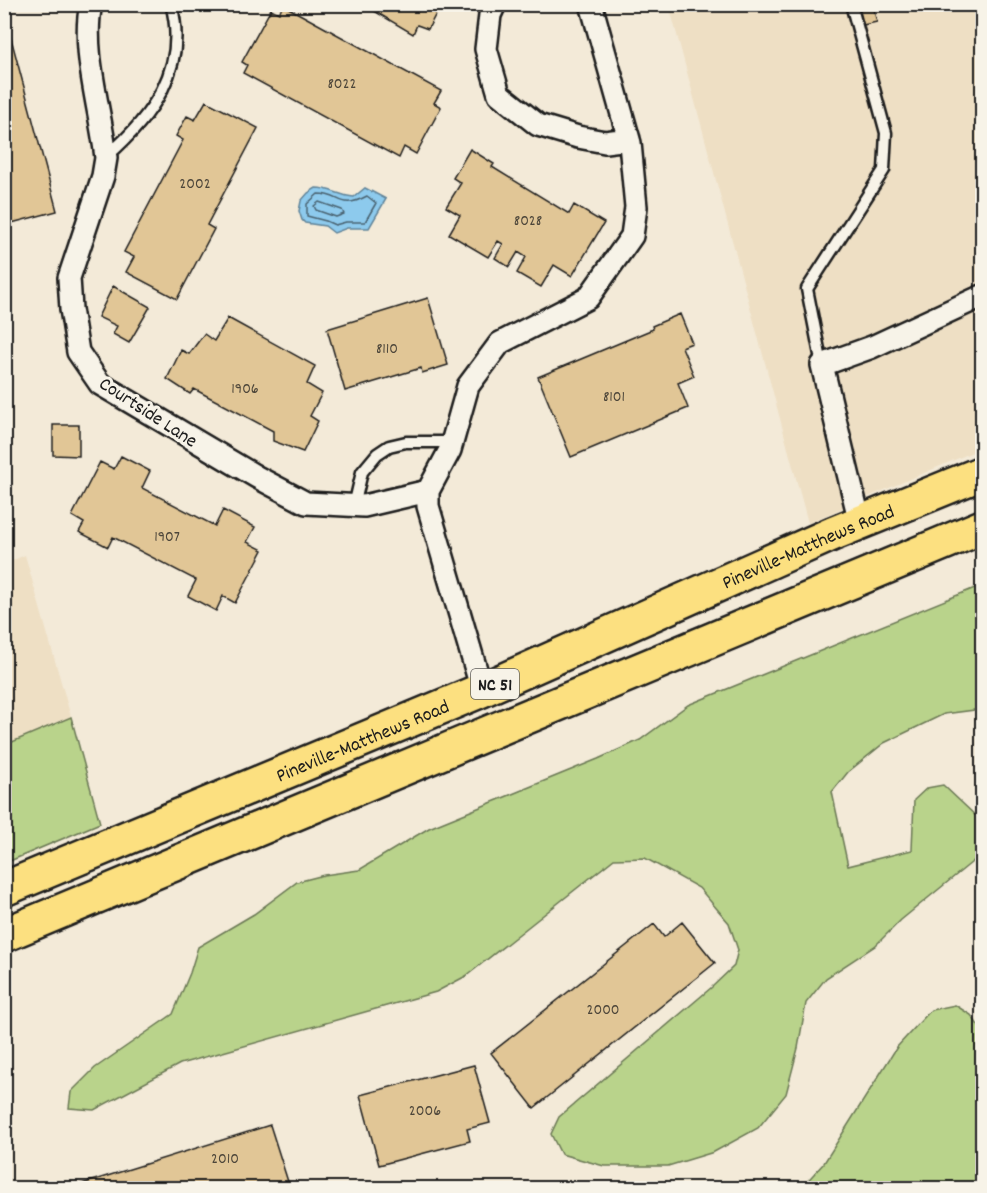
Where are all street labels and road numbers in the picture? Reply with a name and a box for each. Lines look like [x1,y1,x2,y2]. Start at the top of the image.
street label: Courtside Lane [93,371,202,456]
street label: Pineville-Matthews Road [718,499,899,598]
road number: NC 51 [471,669,519,699]
street label: Pineville-Matthews Road [272,694,454,791]

